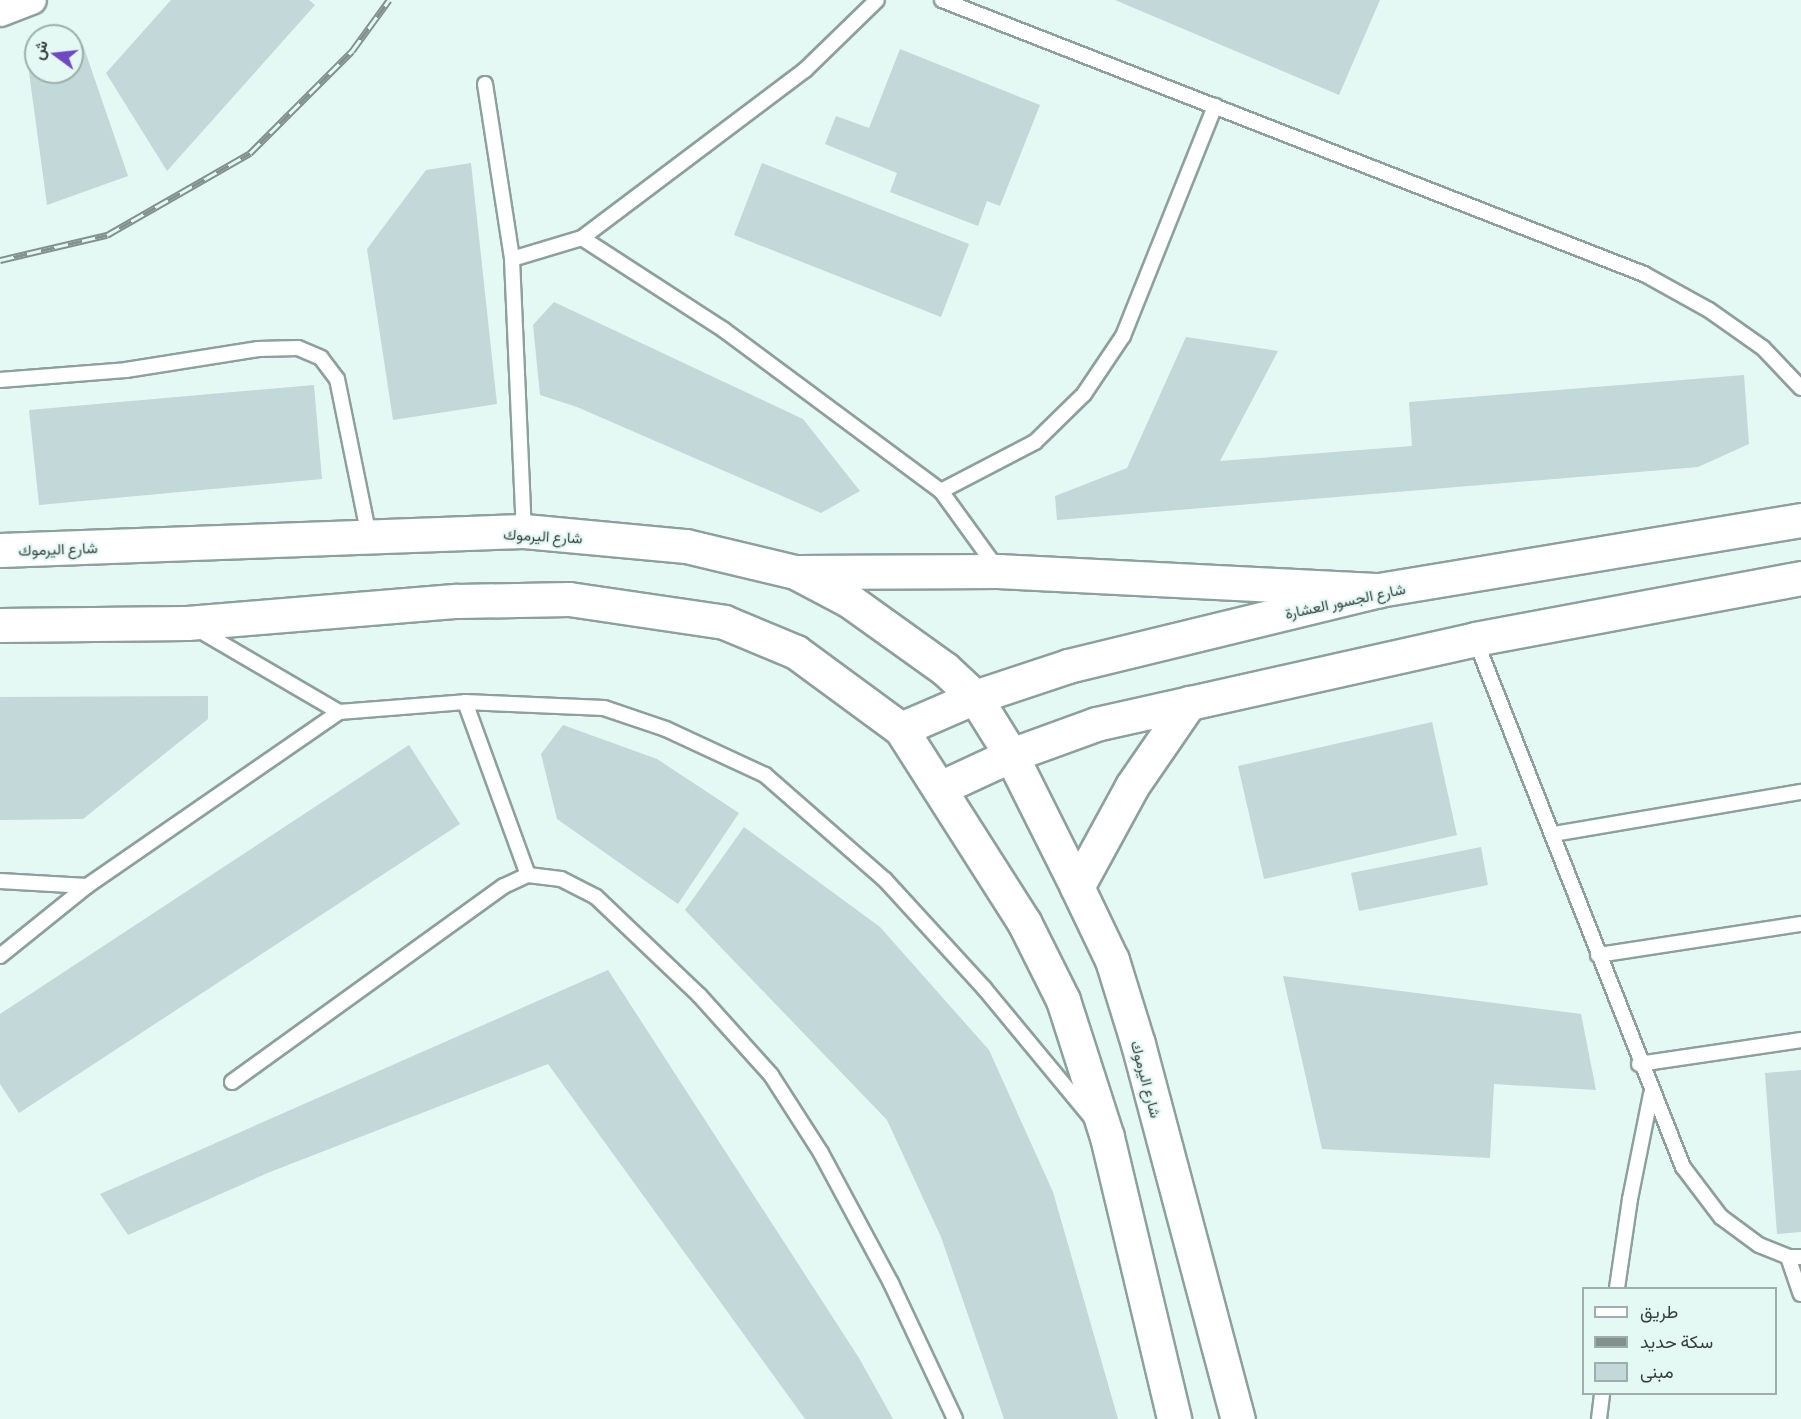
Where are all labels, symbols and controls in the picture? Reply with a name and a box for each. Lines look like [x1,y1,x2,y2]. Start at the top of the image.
north arrow [24,24,84,84]
text: ش [24,37,53,62]
street label: شارع اليرموك [503,524,583,546]
street label: شارع اليرموك [18,538,98,558]
street label: شارع الجسور العشارة [1283,578,1407,622]
street label: شارع اليرموك [1128,1038,1166,1120]
legend [1582,1287,1777,1395]
text: طريق [1640,1297,1678,1324]
text: سكة حديد [1640,1327,1713,1354]
text: مبنى [1640,1357,1674,1384]

